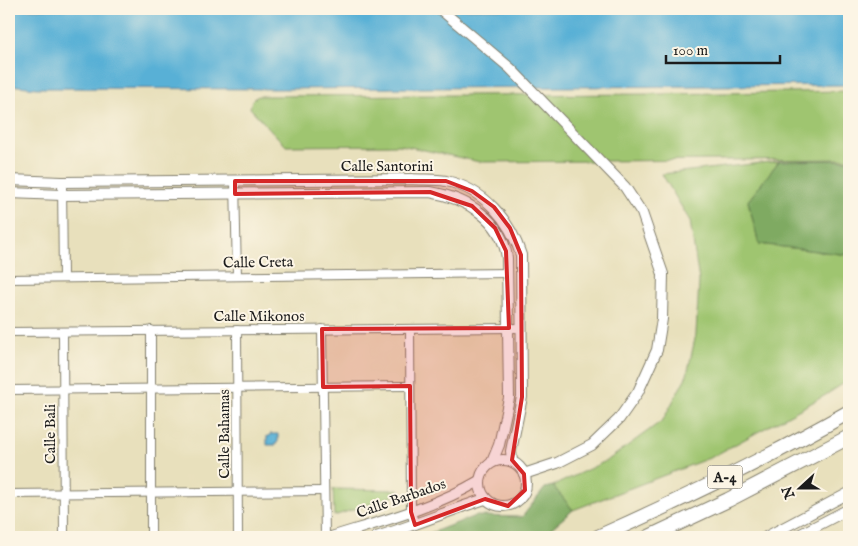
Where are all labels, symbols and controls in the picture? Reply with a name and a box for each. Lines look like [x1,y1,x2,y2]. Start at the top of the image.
scale bar [666,32,779,64]
text: 100 m [673,41,709,60]
street label: Calle Santorini [341,157,433,176]
street label: Calle Creta [223,252,294,273]
street label: Calle Mikonos [214,307,304,326]
street label: Calle Bahamas [215,389,234,479]
street label: Calle Bali [41,404,60,464]
north arrow [776,464,826,514]
road number: A-4 [708,466,742,488]
street label: Calle Barbados [354,474,448,523]
text: N [778,483,800,502]

